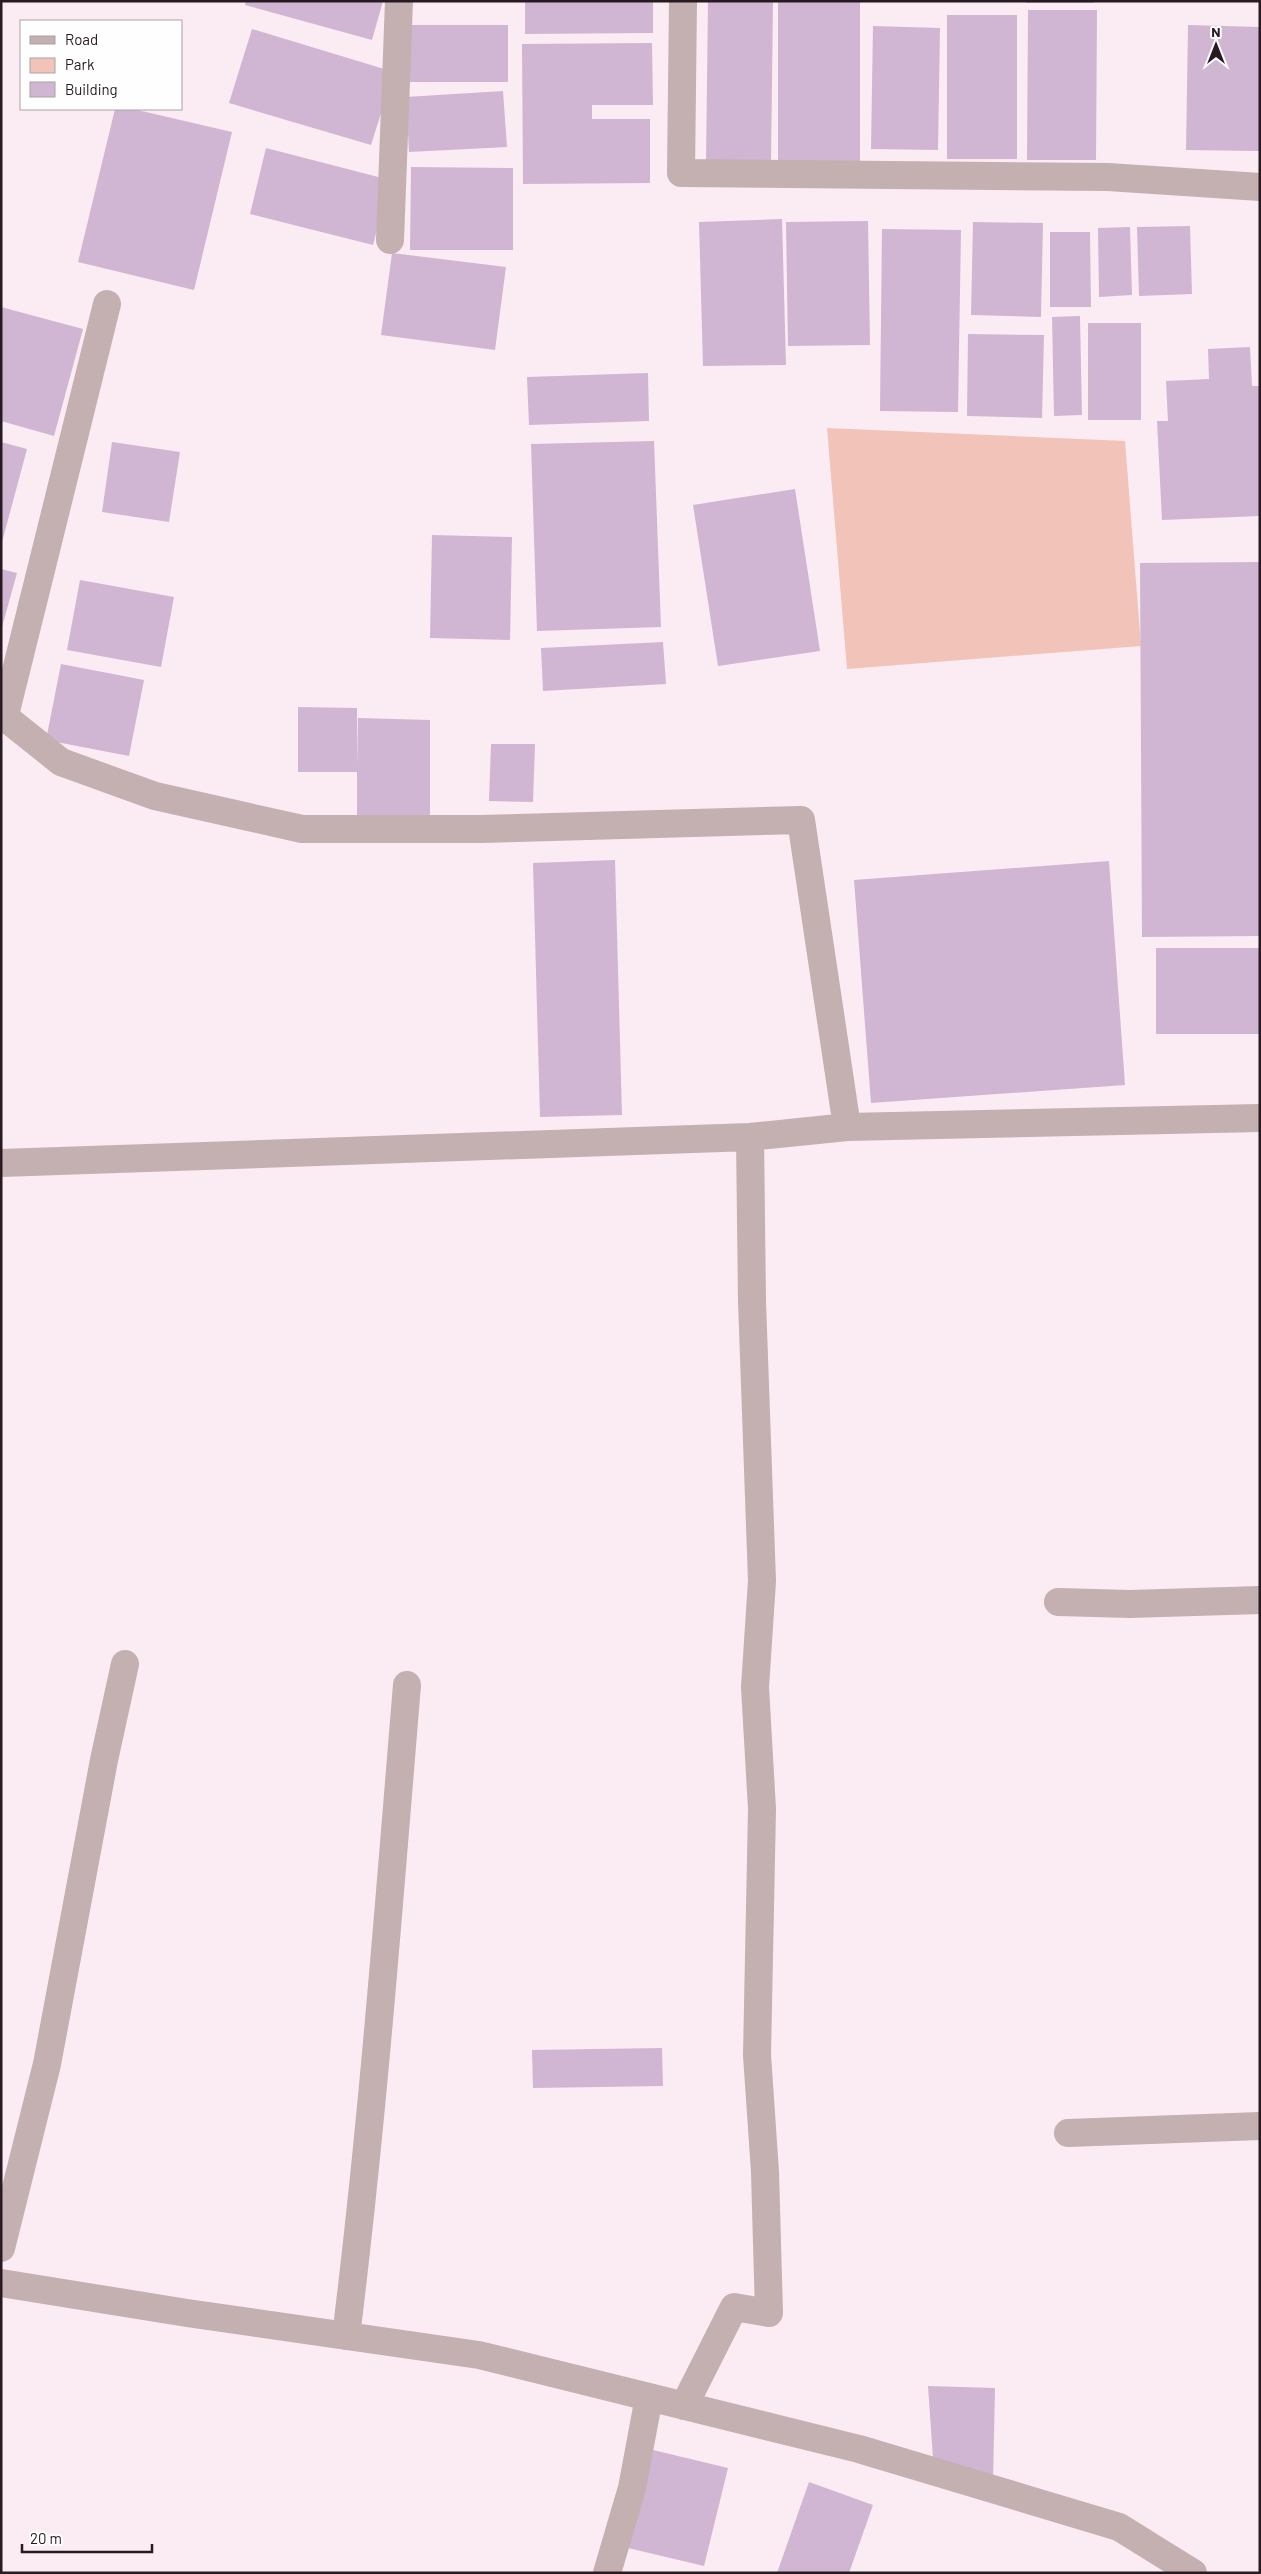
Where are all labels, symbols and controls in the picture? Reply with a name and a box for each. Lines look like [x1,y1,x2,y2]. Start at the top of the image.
legend [20,20,182,110]
north arrow [1191,20,1241,70]
text: N [1211,23,1221,40]
text: Road [65,30,98,48]
text: Park [65,55,95,73]
text: Building [65,80,118,98]
scale bar [22,2522,152,2554]
text: 20 m [30,2529,62,2547]

